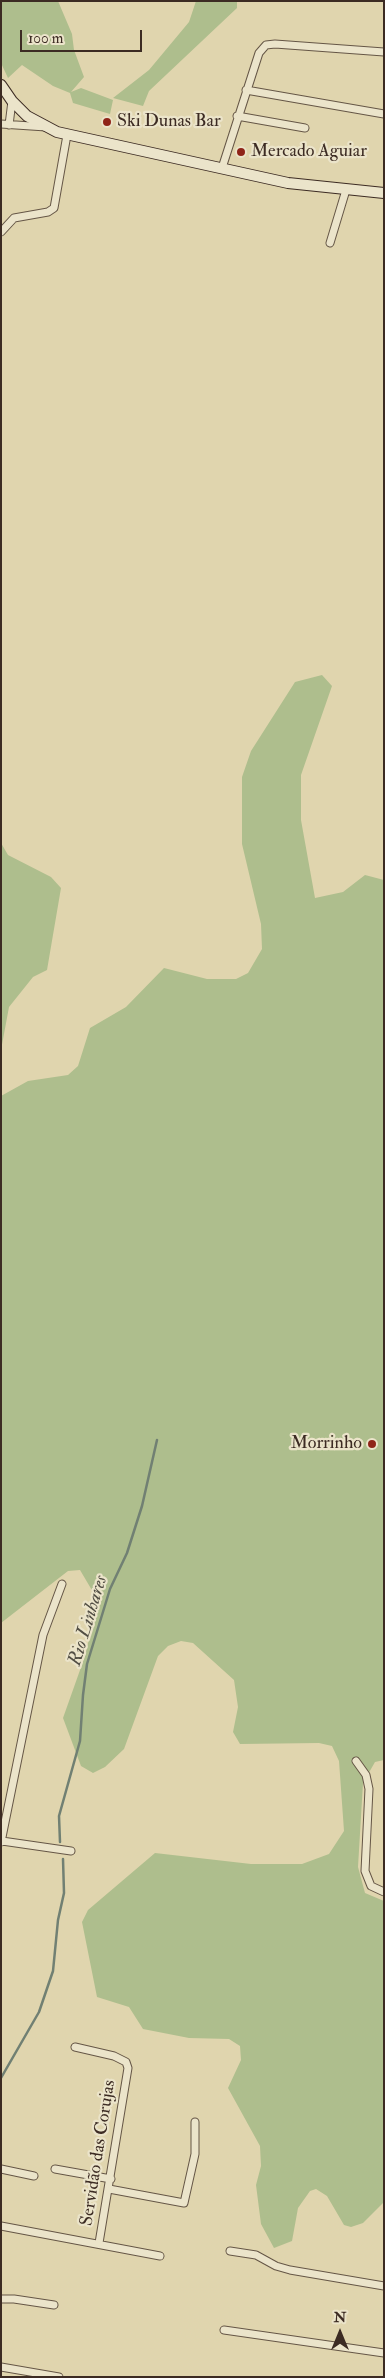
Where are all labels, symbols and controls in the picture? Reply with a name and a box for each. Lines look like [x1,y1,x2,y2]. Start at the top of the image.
scale bar [22,20,145,52]
text: 100 m [28,29,63,48]
place label: Ski Dunas Bar [117,111,221,133]
marker: Ski Dunas Bar [101,116,113,128]
place label: Mercado Aguiar [251,141,367,163]
marker: Mercado Aguiar [235,146,247,158]
place label: Morrinho [291,1433,362,1455]
marker: Morrinho [366,1438,378,1450]
water label: Rio Linhares [64,1573,114,1669]
street label: Servidão das Corujas [77,2079,121,2227]
north arrow [315,2308,365,2358]
text: N [334,2309,346,2326]

